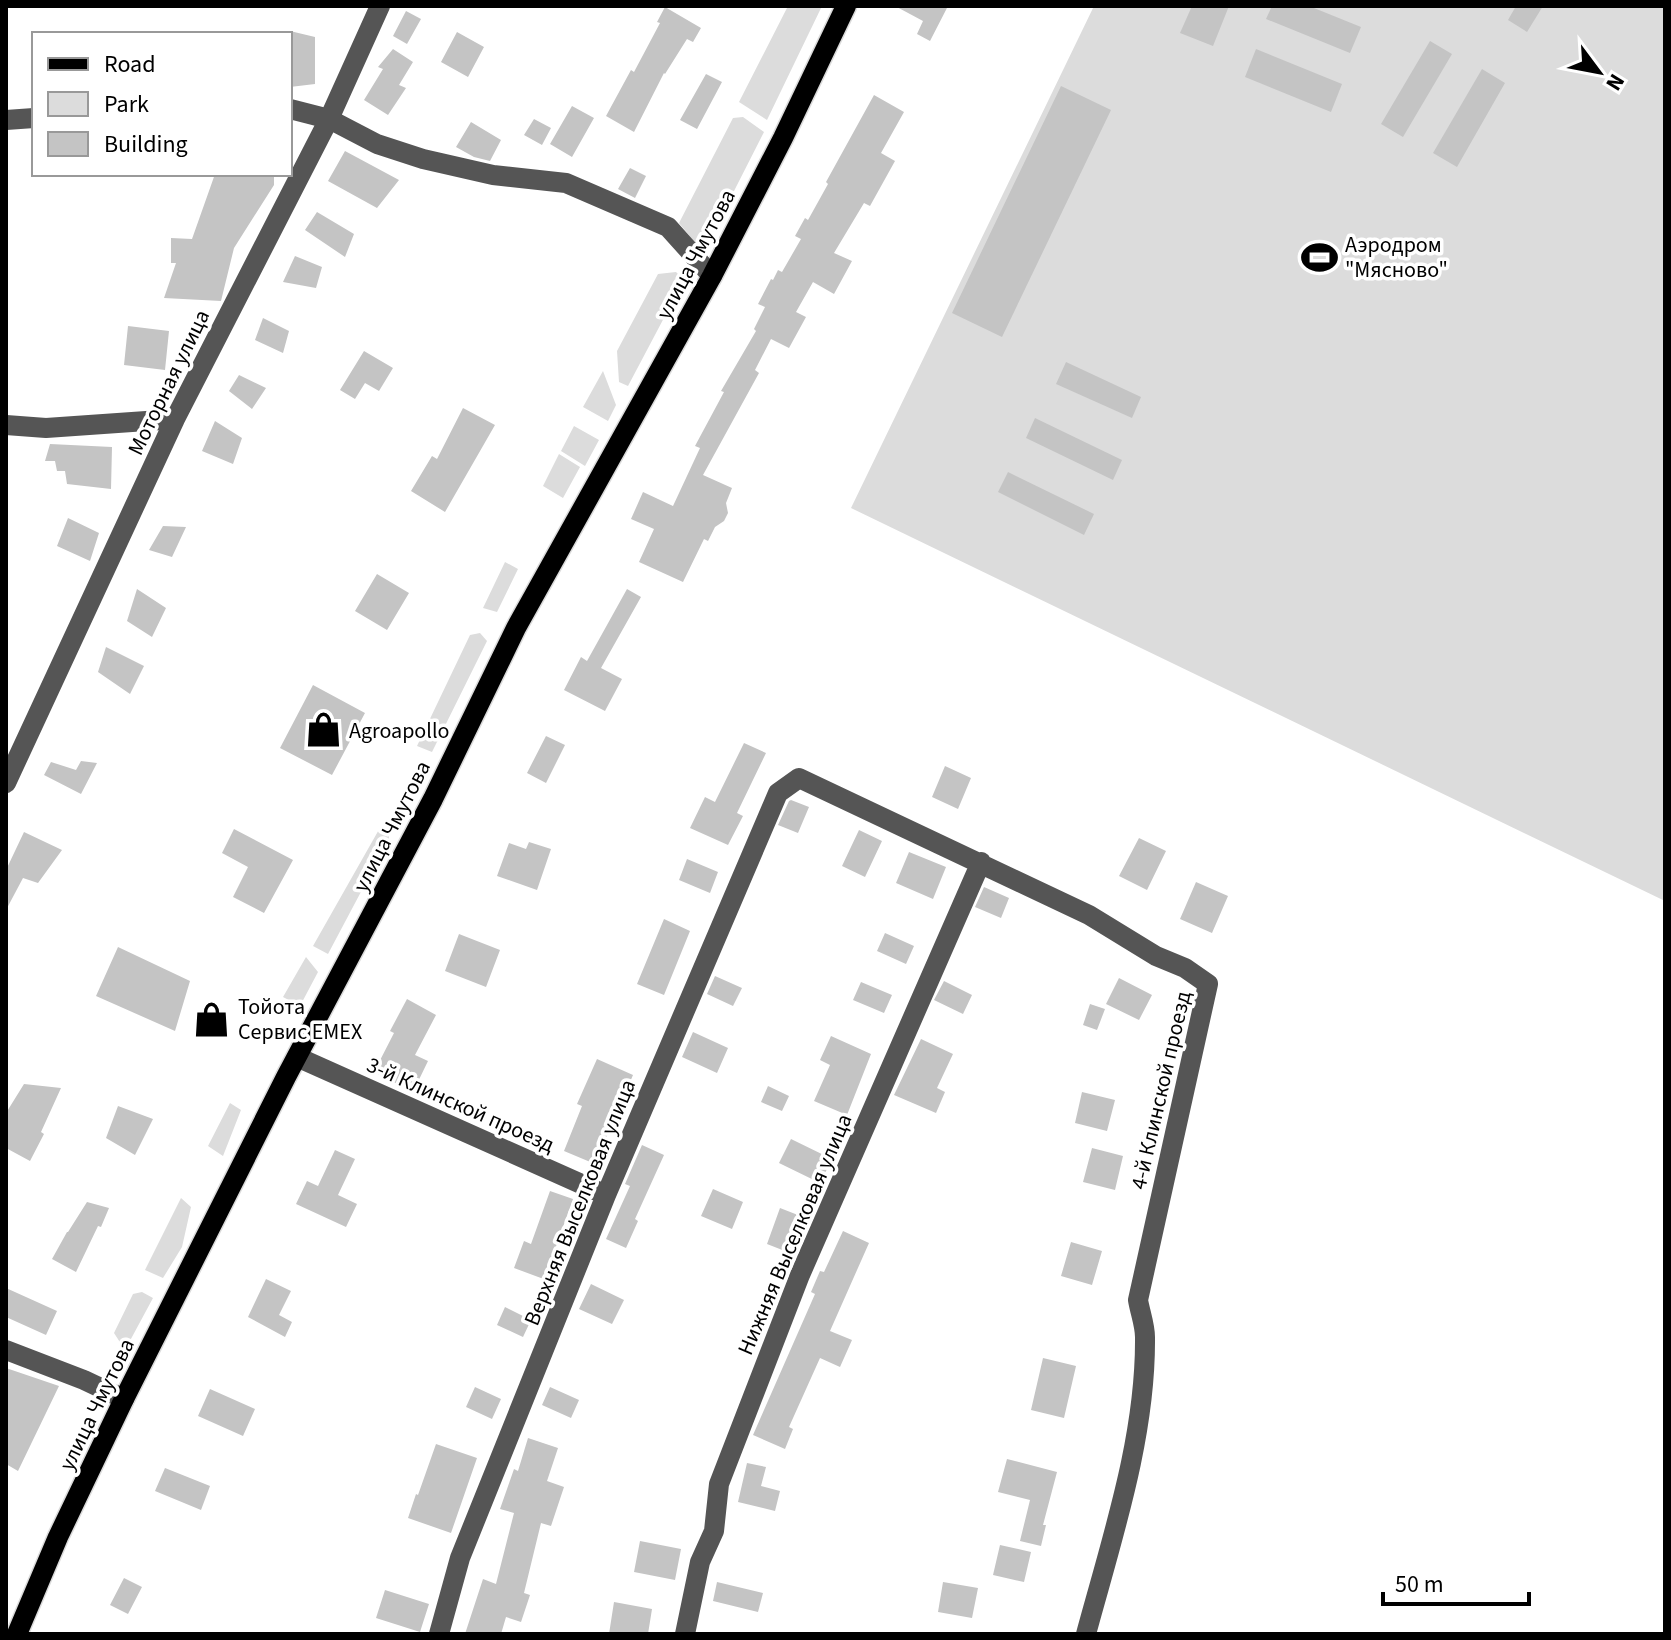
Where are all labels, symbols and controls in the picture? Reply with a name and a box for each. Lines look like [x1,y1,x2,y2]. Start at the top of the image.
legend [32,32,292,176]
north arrow [1559,32,1639,112]
text: Road [104,47,156,82]
text: N [1598,67,1633,97]
text: Park [104,87,149,122]
text: Building [104,127,188,162]
street label: улица Чмутова [648,184,744,325]
place label: Аэродром "Мясново" [1345,229,1448,286]
sports icon: Аэродром "Мясново" [1300,238,1338,276]
street label: Моторная улица [120,304,218,461]
shop icon: Agroapollo [304,711,342,749]
place label: Agroapollo [349,715,449,747]
street label: улица Чмутова [345,755,439,898]
street label: 4-й Клинской проезд [1123,988,1199,1192]
place label: Тойота Сервис EMEX [238,991,362,1048]
shop icon: Тойота Сервис EMEX [193,1000,231,1038]
street label: 3-й Клинской проезд [362,1049,560,1161]
street label: Верхняя Выселковая улица [516,1074,644,1330]
street label: Нижняя Выселковая улица [730,1109,860,1360]
street label: улица Чмутова [51,1333,143,1476]
scale bar [1383,1556,1529,1606]
text: 50 m [1395,1567,1444,1602]

